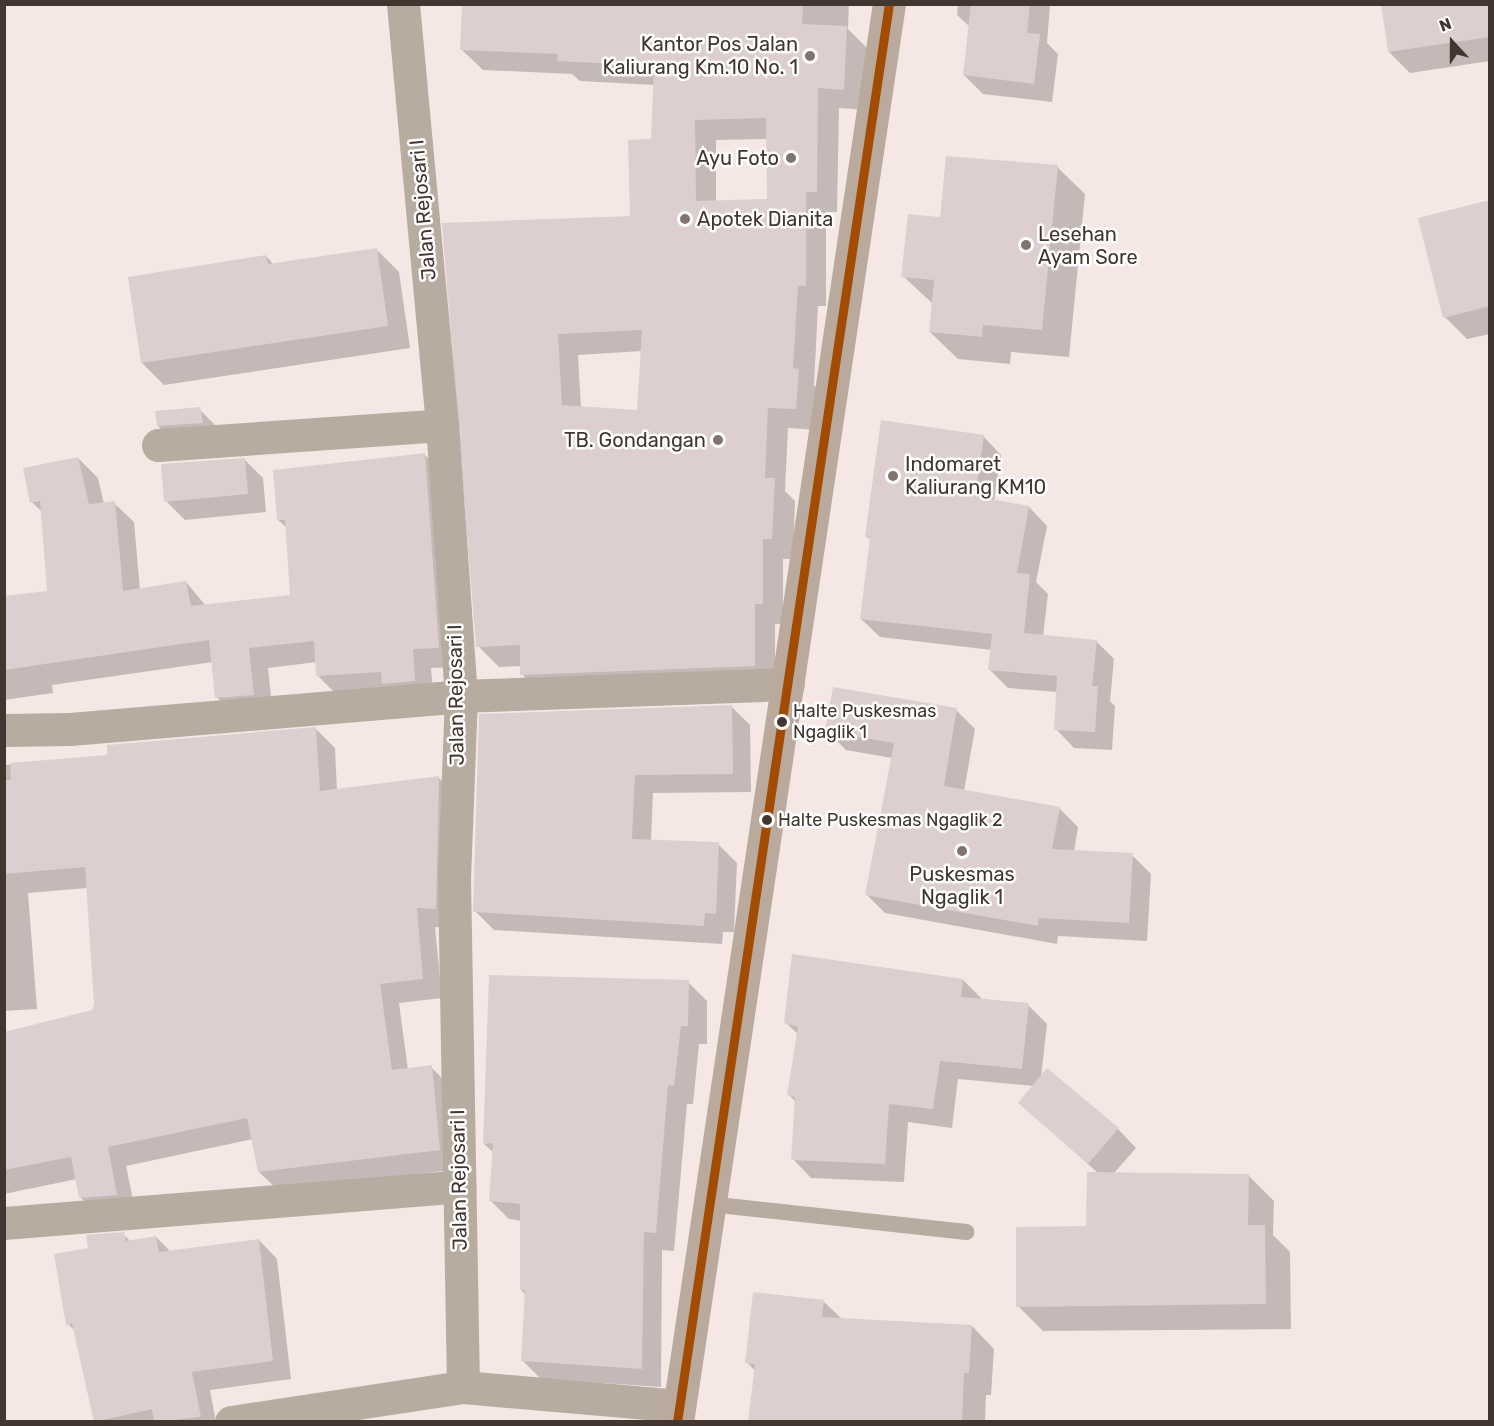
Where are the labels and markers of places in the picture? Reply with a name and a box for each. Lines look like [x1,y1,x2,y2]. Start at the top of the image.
place label: Kantor Pos Jalan Kaliurang Km.10 No. 1 [603,33,798,80]
marker: Kantor Pos Jalan Kaliurang Km.10 No. 1 [803,49,817,63]
place label: Ayu Foto [696,146,779,170]
marker: Ayu Foto [784,151,798,165]
place label: Apotek Dianita [697,207,833,231]
marker: Apotek Dianita [678,212,692,226]
place label: Lesehan Ayam Sore [1038,222,1138,269]
marker: Lesehan Ayam Sore [1019,238,1033,252]
place label: TB. Gondangan [564,428,706,452]
marker: TB. Gondangan [711,433,725,447]
place label: Indomaret Kaliurang KM10 [905,452,1046,499]
marker: Indomaret Kaliurang KM10 [886,469,900,483]
place label: Halte Puskesmas Ngaglik 1 [793,701,936,744]
marker: Halte Puskesmas Ngaglik 1 [776,716,788,728]
place label: Halte Puskesmas Ngaglik 2 [778,809,1003,831]
marker: Halte Puskesmas Ngaglik 2 [761,814,773,826]
marker: Puskesmas Ngaglik 1 [953,842,971,860]
place label: Puskesmas Ngaglik 1 [909,862,1015,909]

